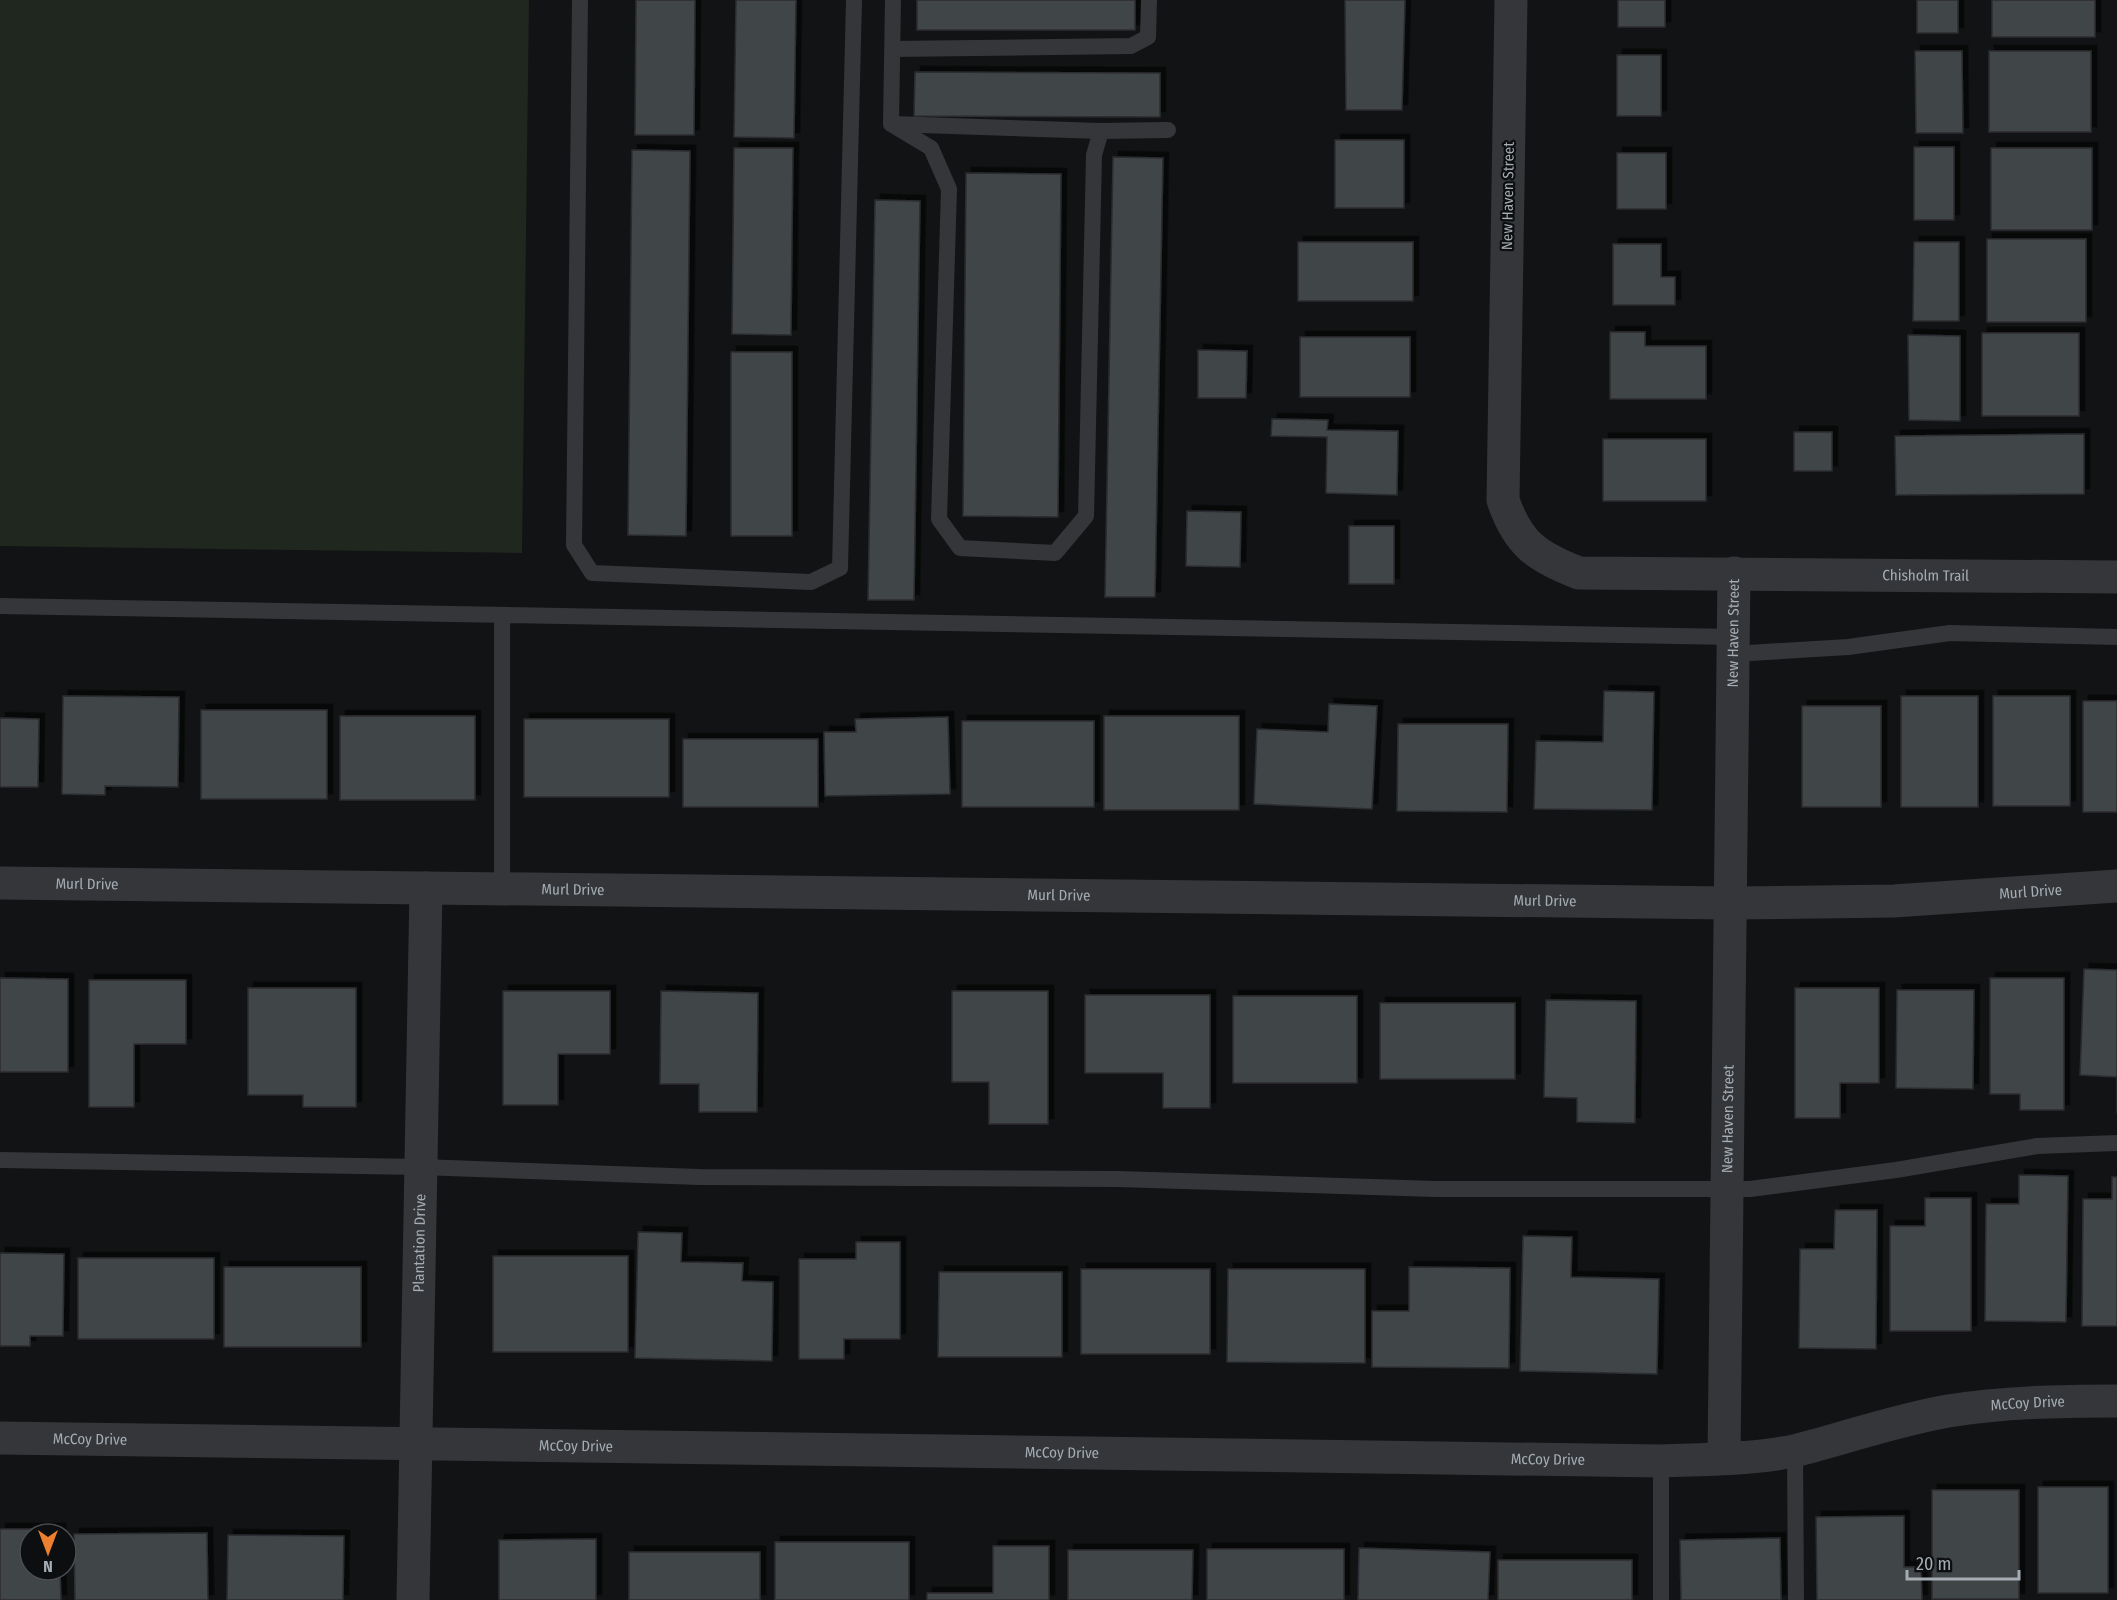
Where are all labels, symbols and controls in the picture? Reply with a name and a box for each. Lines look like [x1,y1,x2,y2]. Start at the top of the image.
street label: New Haven Street [1498,142,1518,250]
street label: Chisholm Trail [1882,566,1969,585]
street label: New Haven Street [1724,579,1743,687]
street label: Murl Drive [55,875,119,893]
street label: Murl Drive [541,880,605,899]
street label: Murl Drive [1998,881,2063,903]
street label: Murl Drive [1027,886,1091,905]
street label: Murl Drive [1513,891,1577,910]
street label: New Haven Street [1718,1065,1737,1173]
street label: Plantation Drive [410,1193,429,1293]
street label: McCoy Drive [1990,1392,2065,1415]
street label: McCoy Drive [53,1430,127,1449]
street label: McCoy Drive [539,1436,613,1455]
street label: McCoy Drive [1025,1443,1099,1462]
street label: McCoy Drive [1511,1450,1585,1469]
north arrow [18,1522,78,1582]
scale bar [1907,1543,2020,1581]
text: 20 m [1916,1553,1951,1575]
text: N [43,1557,53,1576]

